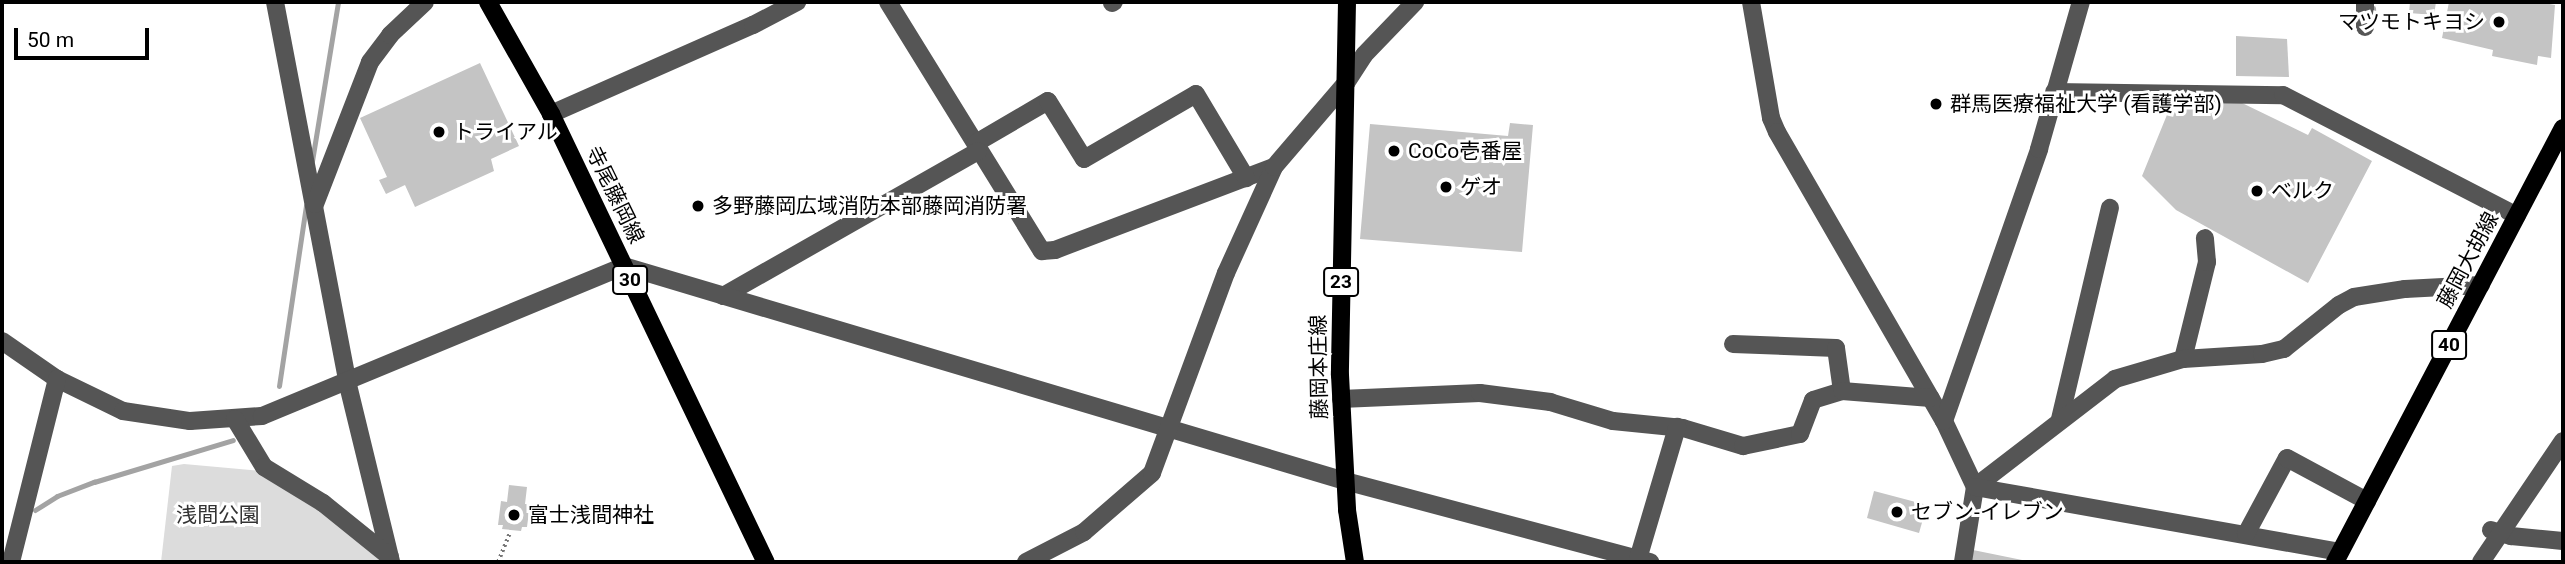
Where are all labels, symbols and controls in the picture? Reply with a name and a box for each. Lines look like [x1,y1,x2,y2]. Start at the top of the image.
place label: マツモトキヨシ [2338,9,2485,35]
scale bar [18,14,152,58]
marker: マツモトキヨシ [2491,14,2507,30]
text: 50 m [27,28,74,52]
place label: 群馬医療福祉大学 (看護学部) [1950,91,2222,117]
marker: 群馬医療福祉大学 (看護学部) [1928,96,1944,112]
place label: トライアル [453,119,558,145]
marker: トライアル [431,124,447,140]
place label: CoCo壱番屋 [1408,138,1522,164]
street label: 寺尾藤岡線 [581,142,649,248]
marker: CoCo壱番屋 [1386,143,1402,159]
place label: ゲオ [1460,174,1502,200]
place label: ベルク [2271,178,2334,204]
marker: ゲオ [1438,179,1454,195]
marker: ベルク [2249,183,2265,199]
place label: 多野藤岡広域消防本部藤岡消防署 [712,193,1027,219]
marker: 多野藤岡広域消防本部藤岡消防署 [690,198,706,214]
street label: 藤岡大胡線 [2432,208,2504,312]
road number: 30 [611,264,649,296]
road number: 23 [1322,266,1360,298]
street label: 藤岡本庄線 [1305,314,1333,420]
road number: 40 [2430,330,2468,360]
place label: セブン-イレブン [1911,499,2064,525]
park label: 浅間公園 [176,502,260,528]
place label: 富士浅間神社 [528,502,654,528]
marker: セブン-イレブン [1889,504,1905,520]
marker: 富士浅間神社 [506,507,522,523]

